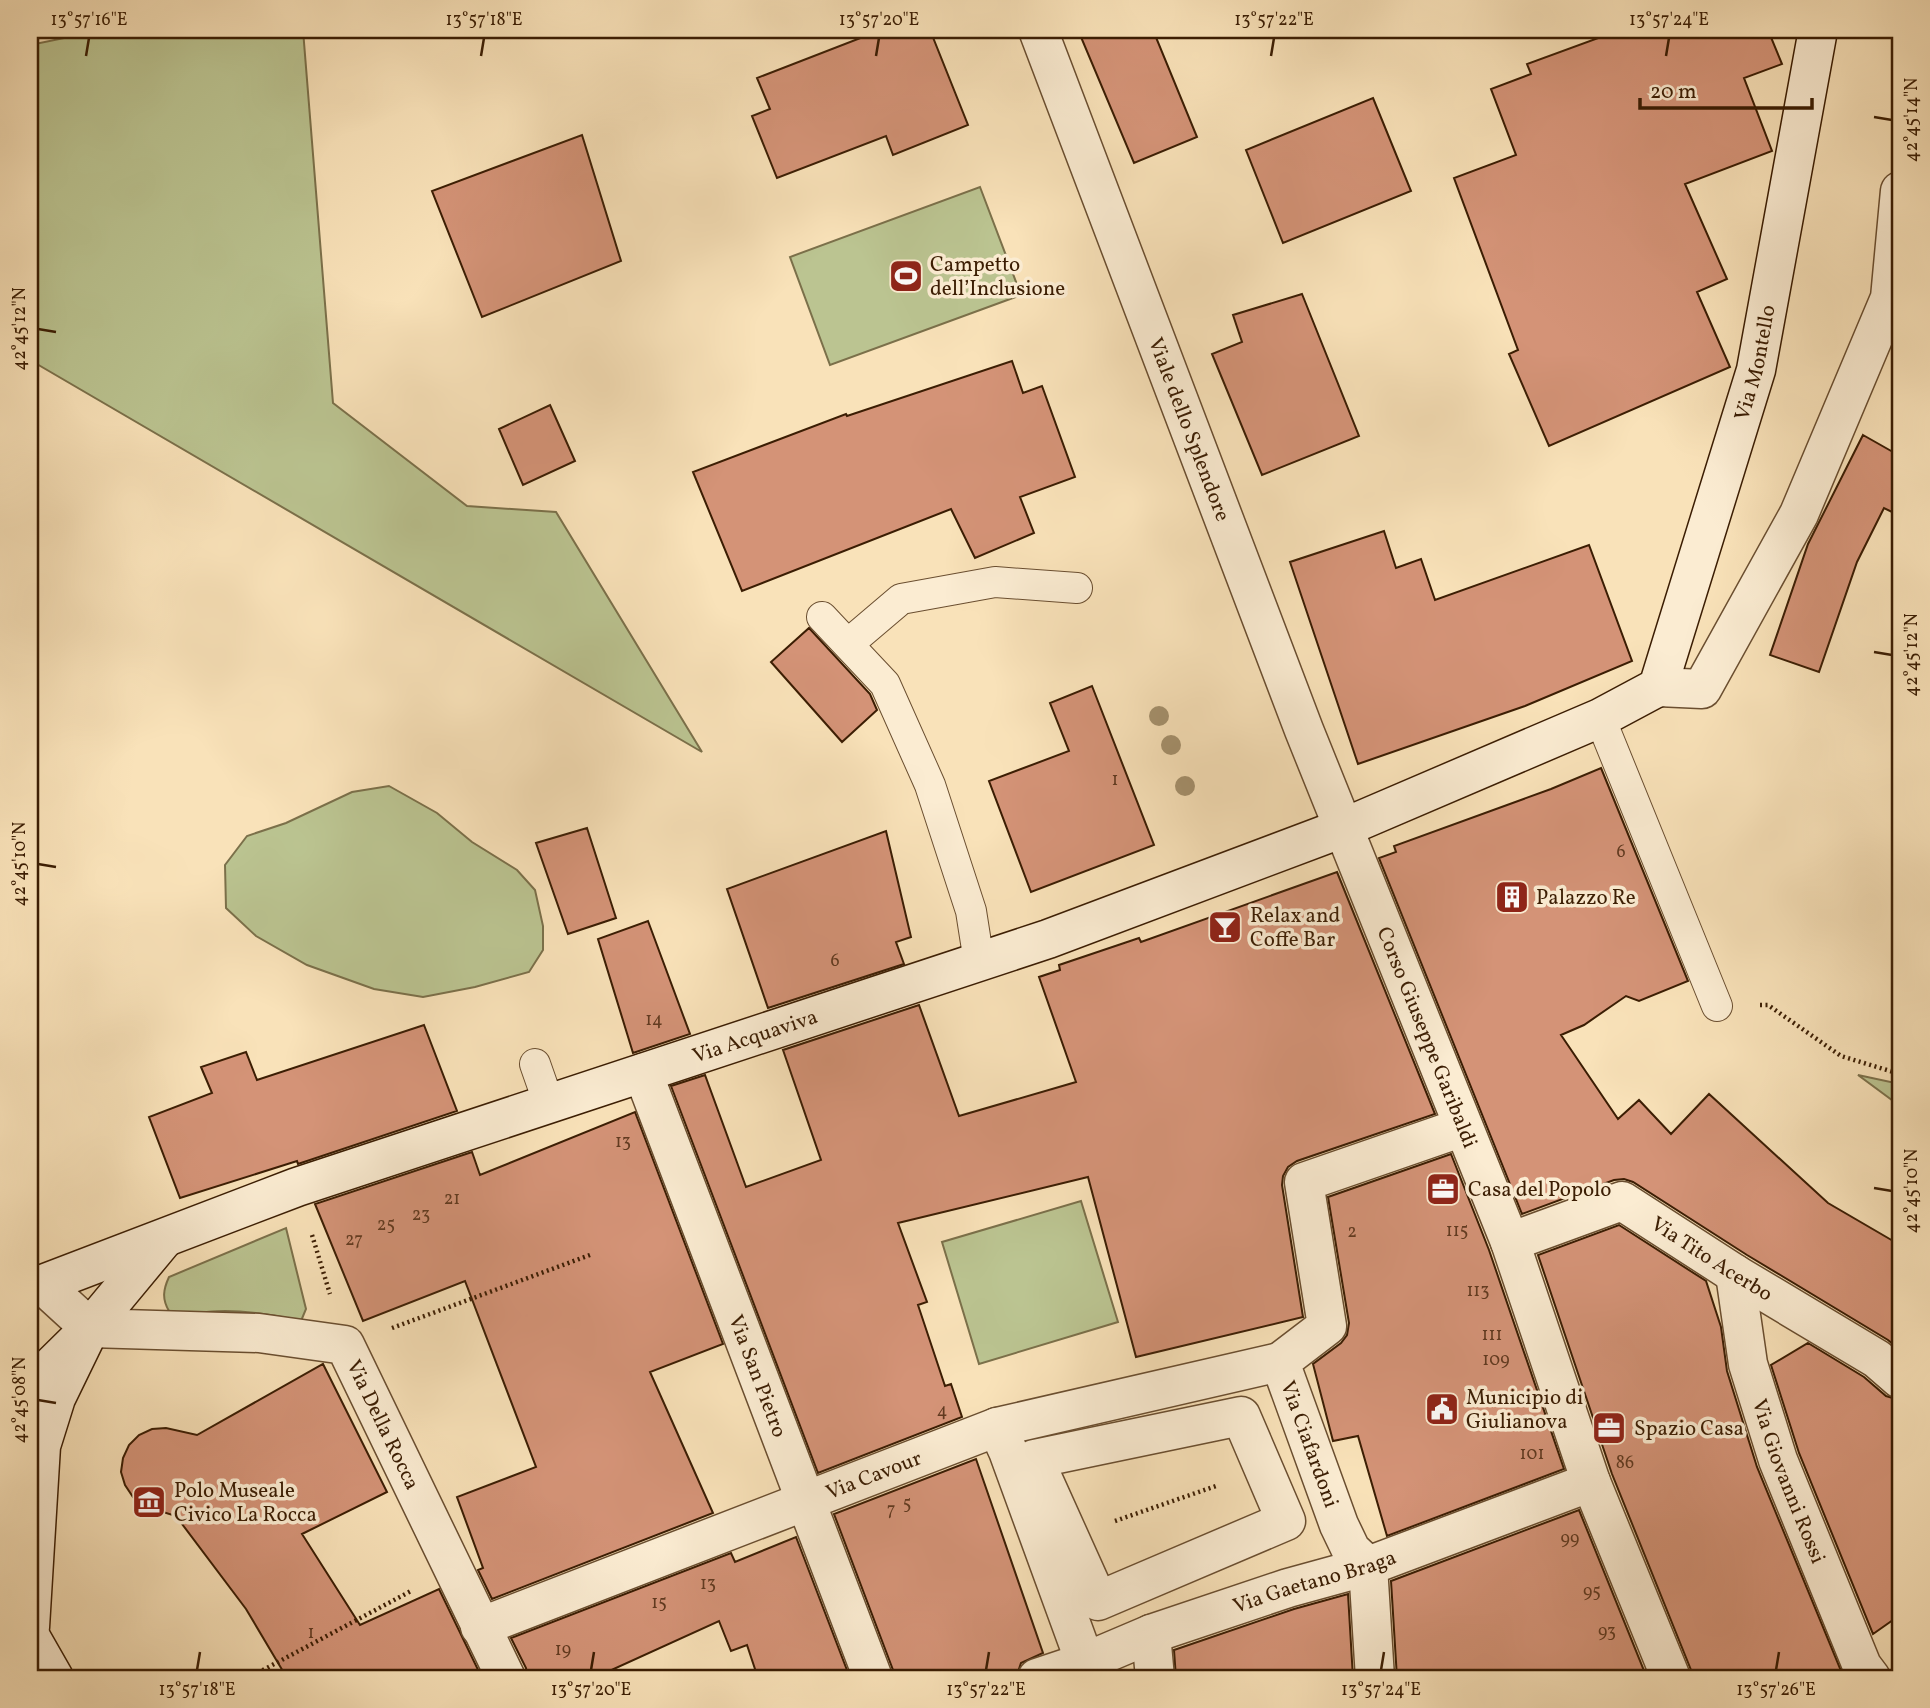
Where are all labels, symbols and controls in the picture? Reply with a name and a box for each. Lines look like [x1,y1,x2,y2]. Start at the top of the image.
text: 13°57'16"E [51,8,128,33]
text: 13°57'18"E [445,8,523,33]
text: 13°57'20"E [839,8,920,33]
text: 13°57'22"E [1234,8,1314,33]
text: 13°57'24"E [1629,8,1709,33]
scale bar [1640,66,1811,110]
text: 20 m [1650,78,1696,107]
text: 42°45'14"N [1900,78,1925,162]
place label: Campetto dell’Inclusione [930,251,1065,304]
sports icon: Campetto dell’Inclusione [887,257,925,295]
text: 42°45'12"N [8,287,33,371]
street label: Via Montello [1728,303,1784,424]
street label: Viale dello Splendore [1140,334,1236,526]
text: 42°45'12"N [1900,613,1925,697]
house number: 1 [1112,768,1118,793]
text: 42°45'10"N [8,822,33,906]
house number: 6 [1616,840,1626,865]
building icon: Palazzo Re [1493,878,1531,916]
place label: Palazzo Re [1536,884,1636,913]
place label: Relax and Coffe Bar [1250,902,1340,955]
bar icon: Relax and Coffe Bar [1206,908,1244,946]
street label: Corso Giuseppe Garibaldi [1369,923,1484,1153]
house number: 6 [830,949,840,974]
street label: Via Acquaviva [689,1003,822,1071]
house number: 14 [645,1008,663,1033]
house number: 13 [615,1130,631,1155]
text: 42°45'10"N [1900,1149,1925,1233]
office icon: Casa del Popolo [1424,1170,1462,1208]
place label: Casa del Popolo [1468,1176,1612,1205]
house number: 21 [444,1187,460,1212]
house number: 23 [412,1203,430,1228]
street label: Via Tito Acerbo [1645,1210,1778,1309]
house number: 25 [377,1213,395,1238]
house number: 115 [1446,1219,1468,1244]
house number: 2 [1347,1220,1357,1245]
house number: 27 [345,1228,363,1253]
house number: 113 [1466,1279,1490,1304]
street label: Via San Pietro [720,1311,793,1442]
house number: 111 [1482,1323,1502,1348]
house number: 109 [1482,1348,1510,1373]
street label: Via Della Rocca [338,1355,426,1495]
text: 42°45'08"N [8,1357,33,1443]
street label: Via Ciafardoni [1272,1377,1345,1512]
place label: Municipio di Giulianova [1466,1384,1583,1437]
public building icon: Municipio di Giulianova [1423,1390,1461,1428]
street label: Via Giovanni Rossi [1744,1396,1832,1568]
house number: 4 [937,1399,947,1424]
office icon: Spazio Casa [1590,1409,1628,1447]
place label: Spazio Casa [1634,1415,1744,1444]
house number: 101 [1520,1442,1544,1467]
street label: Via Cavour [822,1444,926,1508]
house number: 86 [1616,1451,1634,1476]
place label: Polo Museale Civico La Rocca [174,1477,317,1530]
museum icon: Polo Museale Civico La Rocca [130,1483,168,1521]
house number: 5 [903,1492,911,1517]
house number: 7 [887,1498,895,1523]
house number: 99 [1561,1527,1579,1552]
street label: Via Gaetano Braga [1229,1544,1401,1621]
house number: 13 [700,1572,716,1597]
house number: 95 [1583,1580,1601,1605]
house number: 15 [651,1591,667,1616]
house number: 93 [1598,1620,1616,1645]
house number: 1 [308,1621,314,1646]
house number: 19 [555,1638,571,1663]
text: 13°57'18"E [158,1678,236,1703]
text: 13°57'20"E [551,1678,632,1703]
text: 13°57'22"E [946,1678,1026,1703]
text: 13°57'24"E [1341,1678,1421,1703]
text: 13°57'26"E [1736,1678,1816,1703]

